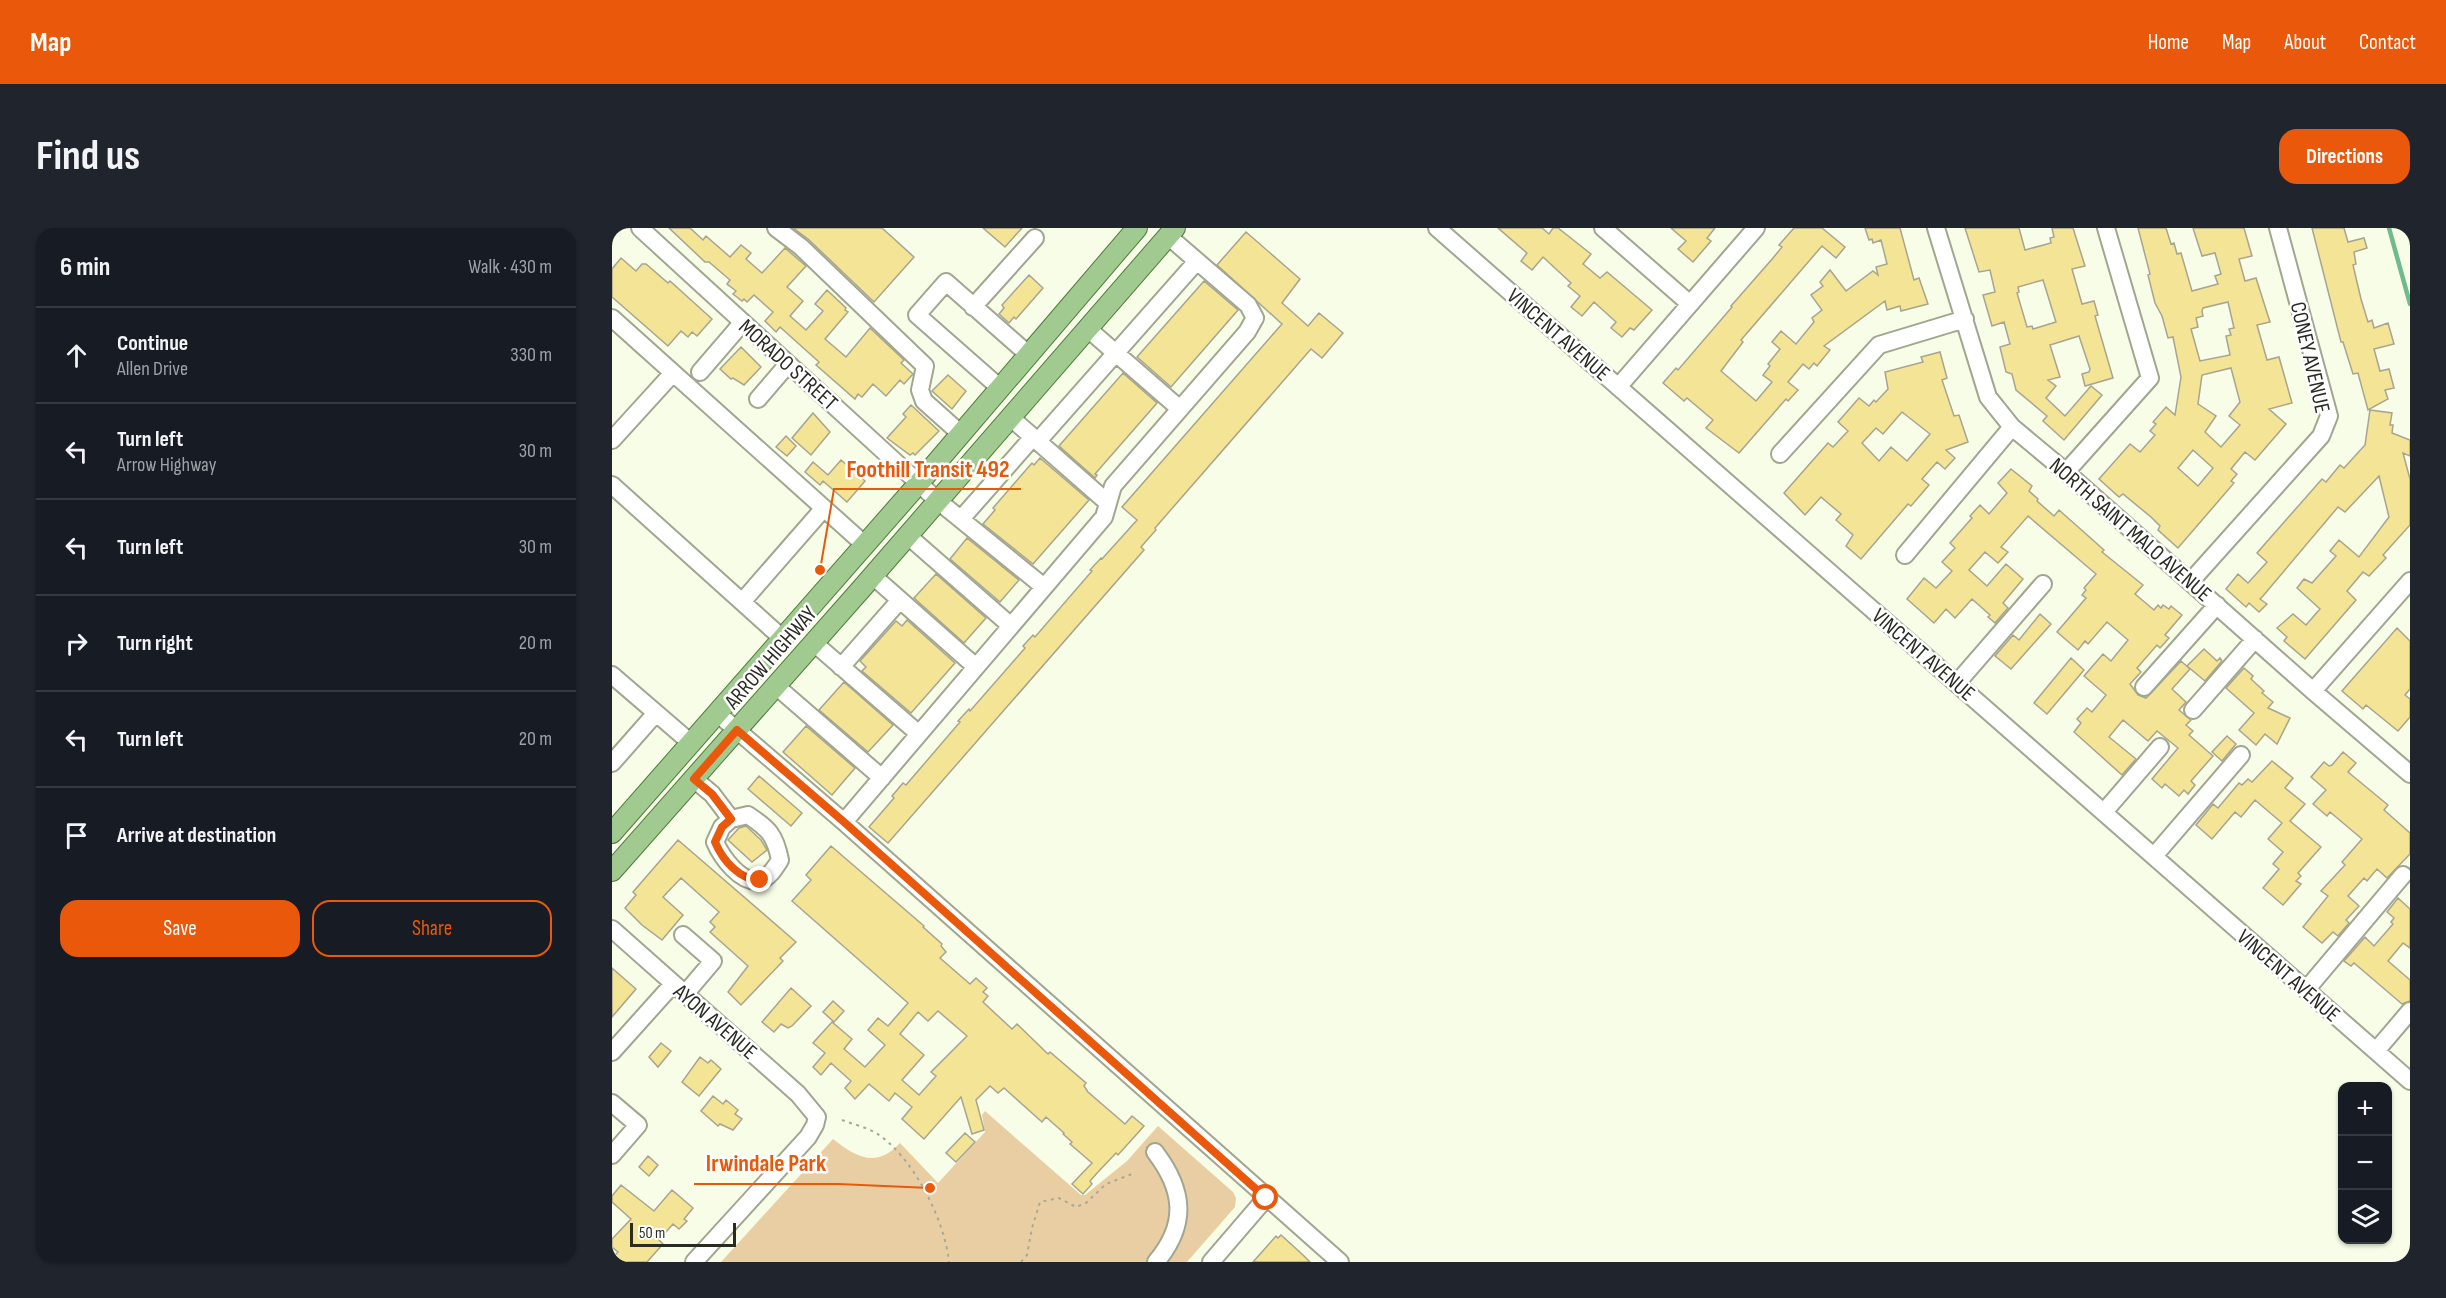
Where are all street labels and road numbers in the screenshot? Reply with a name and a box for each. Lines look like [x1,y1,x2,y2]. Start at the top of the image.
street label: VINCENT AVENUE [1501,283,1615,387]
street label: CONEY AVENUE [2284,299,2335,416]
street label: MORADO STREET [733,314,843,417]
street label: NORTH SAINT MALO AVENUE [2043,452,2217,608]
street label: ARROW HIGHWAY [718,601,823,716]
street label: VINCENT AVENUE [1866,603,1980,707]
street label: VINCENT AVENUE [2231,924,2345,1028]
street label: AYON AVENUE [667,978,762,1066]

